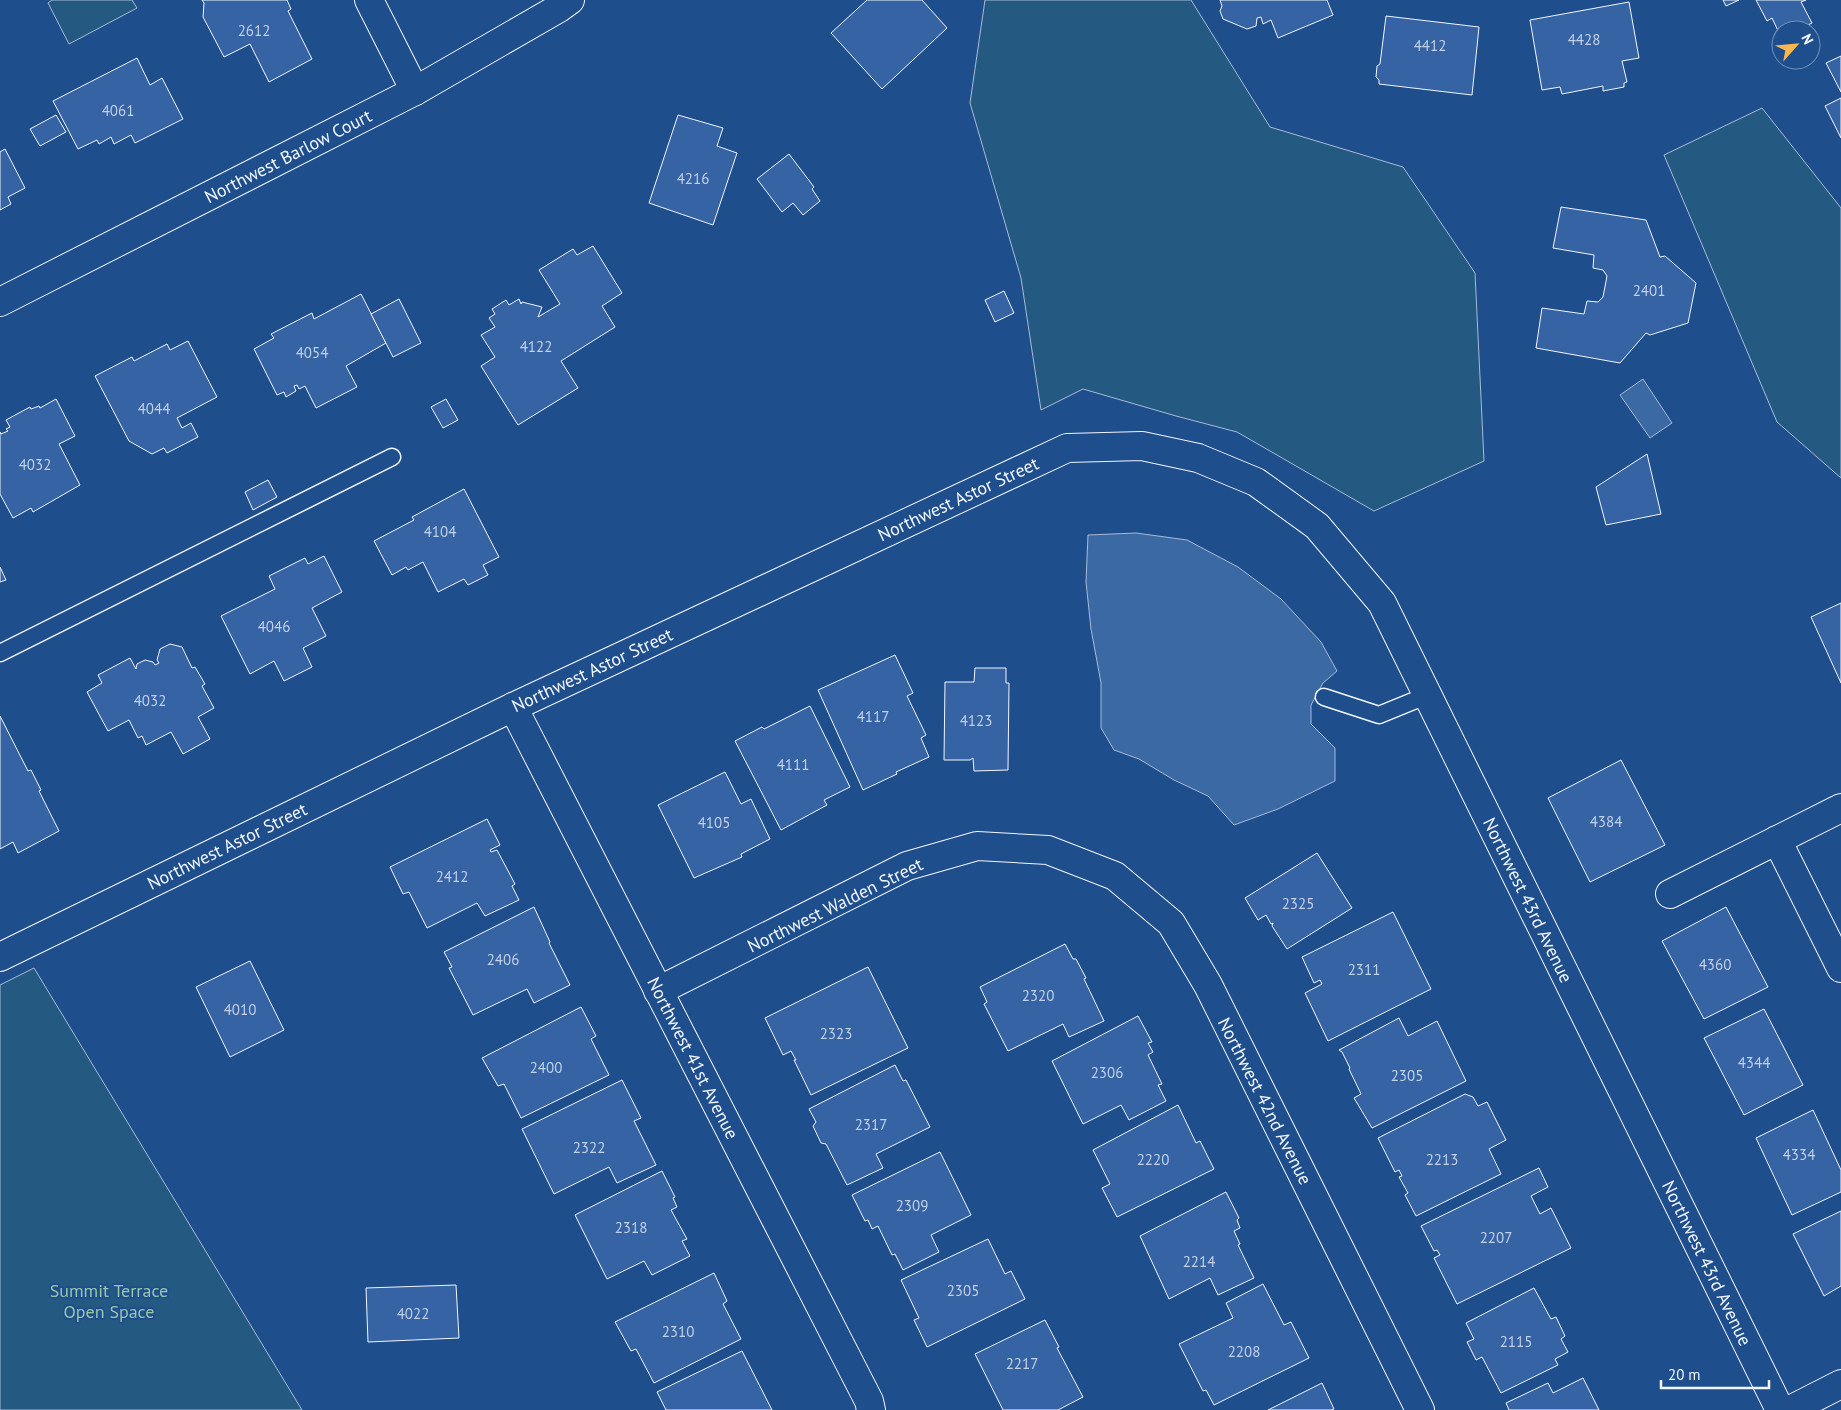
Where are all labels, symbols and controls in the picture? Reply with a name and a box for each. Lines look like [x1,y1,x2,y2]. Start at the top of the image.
north arrow [1771,20,1821,70]
house number: 2612 [238,21,270,40]
house number: 4428 [1568,30,1600,49]
text: N [1797,31,1818,47]
house number: 4412 [1414,36,1446,55]
house number: 4061 [102,101,134,120]
street label: Northwest Barlow Court [201,104,375,208]
house number: 4216 [677,169,709,188]
house number: 2401 [1633,281,1665,300]
house number: 4122 [520,337,552,356]
house number: 4054 [296,343,328,362]
house number: 4044 [138,399,170,418]
street label: Northwest Astor Street [874,452,1042,546]
house number: 4032 [19,455,51,474]
house number: 4104 [424,522,456,541]
house number: 4046 [258,617,290,636]
street label: Northwest Astor Street [508,623,676,717]
house number: 4032 [134,691,166,710]
house number: 4117 [857,707,889,726]
house number: 4123 [960,711,992,730]
house number: 4111 [777,755,809,774]
street label: Northwest Astor Street [143,797,311,895]
house number: 4384 [1590,812,1622,831]
house number: 4105 [698,813,730,832]
street label: Northwest 43rd Avenue [1478,814,1578,986]
street label: Northwest Walden Street [743,852,927,958]
house number: 2412 [436,867,468,886]
house number: 2325 [1282,894,1314,913]
house number: 2406 [487,950,519,969]
house number: 4360 [1699,955,1731,974]
house number: 2311 [1348,960,1380,979]
street label: Northwest 41st Avenue [642,973,744,1143]
house number: 2320 [1022,986,1054,1005]
house number: 4010 [224,1000,256,1019]
street label: Northwest 42nd Avenue [1213,1014,1317,1188]
house number: 2323 [820,1024,852,1043]
house number: 4344 [1738,1053,1770,1072]
house number: 2400 [530,1058,562,1077]
house number: 2306 [1091,1063,1123,1082]
house number: 2305 [1391,1066,1423,1085]
house number: 2317 [855,1115,887,1134]
house number: 2322 [573,1138,605,1157]
house number: 4334 [1783,1145,1815,1164]
house number: 2220 [1137,1150,1169,1169]
house number: 2213 [1426,1150,1458,1169]
street label: Northwest 43rd Avenue [1657,1177,1757,1349]
house number: 2309 [896,1196,928,1215]
house number: 2318 [615,1218,647,1237]
house number: 2207 [1480,1228,1512,1247]
house number: 2214 [1183,1252,1215,1271]
park label: Summit Terrace Open Space [50,1279,168,1323]
house number: 2305 [947,1281,979,1300]
house number: 4022 [397,1304,429,1323]
house number: 2310 [662,1322,694,1341]
house number: 2115 [1500,1332,1532,1351]
house number: 2208 [1228,1342,1260,1361]
house number: 2217 [1006,1354,1038,1373]
scale bar [1661,1358,1768,1390]
text: 20 m [1668,1365,1701,1384]

